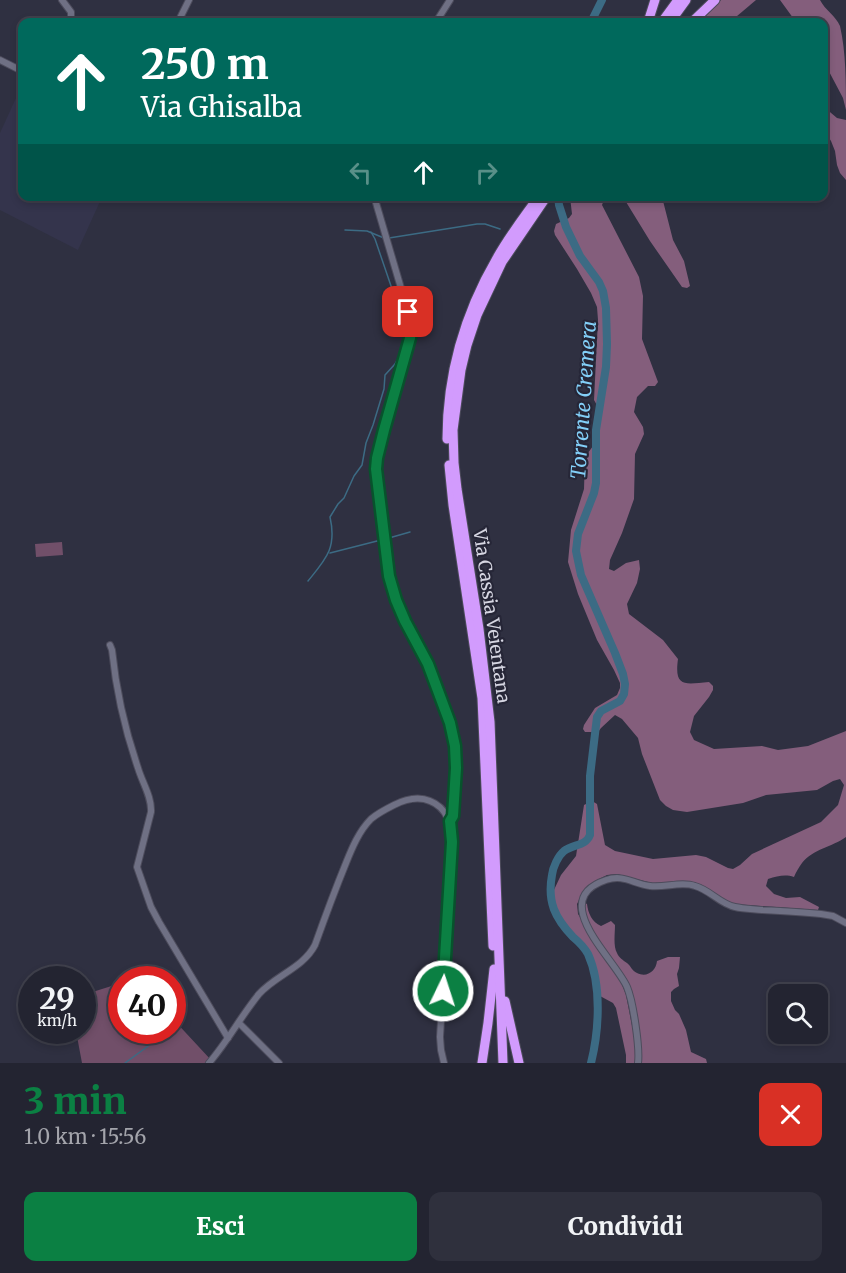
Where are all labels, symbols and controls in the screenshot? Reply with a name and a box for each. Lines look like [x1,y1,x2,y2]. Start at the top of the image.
text: 250 m [141,38,269,90]
icon: ahead [42,42,120,120]
text: Via Ghisalba [141,90,302,124]
icon: left [344,156,377,189]
icon: ahead [407,156,440,189]
icon: right [470,156,503,189]
pin [382,286,433,337]
icon: arrive [391,295,424,328]
water label: Torrente Cremera [565,320,601,480]
street label: Via Cassia Veientana [468,526,516,705]
position arrow [411,959,475,1023]
speed limit sign: 40 [108,966,186,1044]
text: 29 [39,979,75,1017]
map controls [768,984,828,1044]
button: search [768,984,828,1044]
text: km/h [37,1011,77,1030]
text: 3 min [24,1079,127,1124]
button: close [759,1083,822,1146]
text: 1.0 km · 15:56 [24,1124,146,1149]
button: Esci [24,1192,417,1261]
button: Condividi [429,1192,822,1261]

